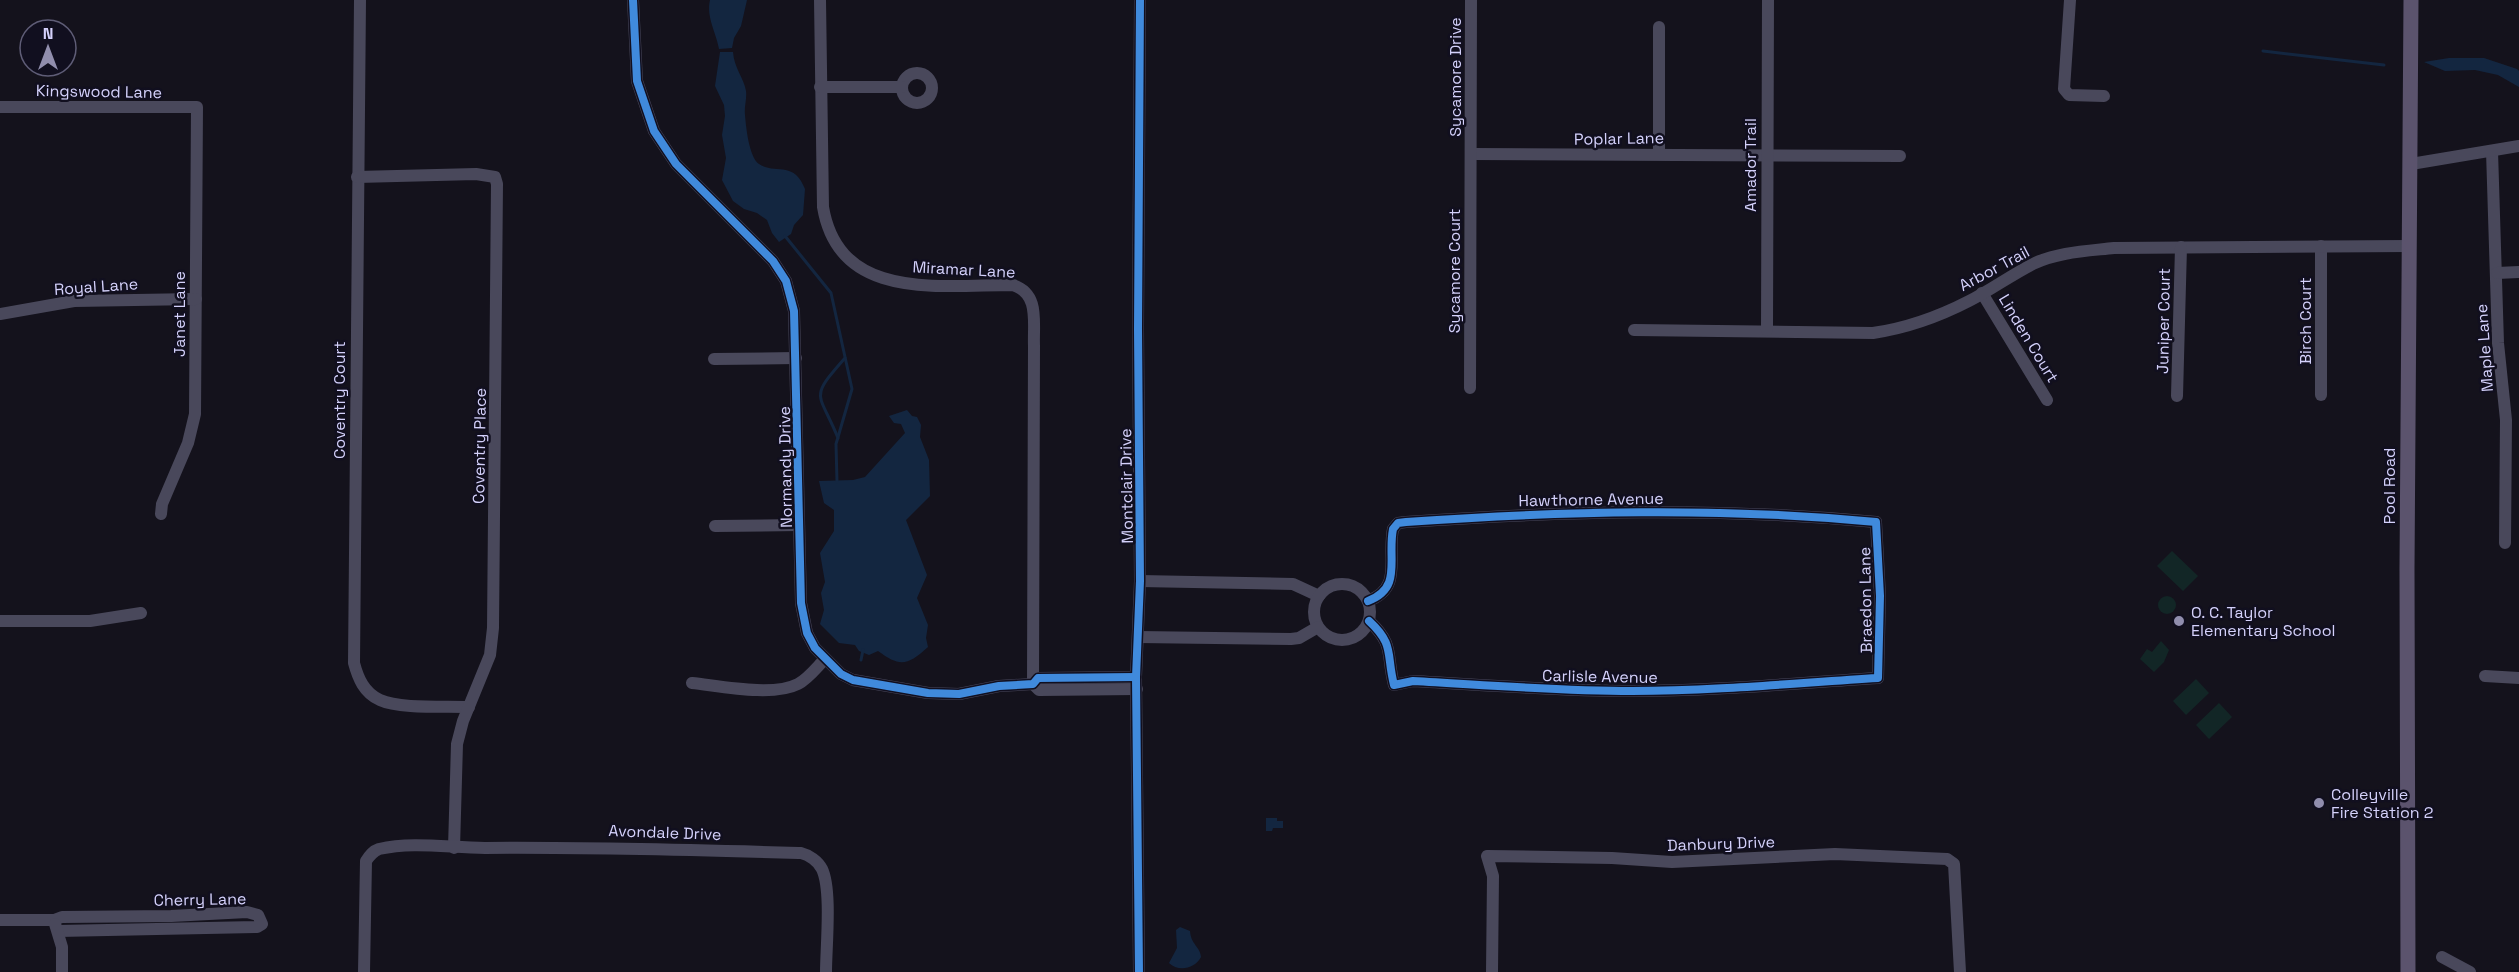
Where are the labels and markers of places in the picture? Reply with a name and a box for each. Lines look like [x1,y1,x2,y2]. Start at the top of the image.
place label: O. C. Taylor Elementary School [2191,602,2336,641]
marker: O. C. Taylor Elementary School [2172,614,2186,628]
place label: Colleyville Fire Station 2 [2331,784,2433,823]
marker: Colleyville Fire Station 2 [2312,796,2326,810]

